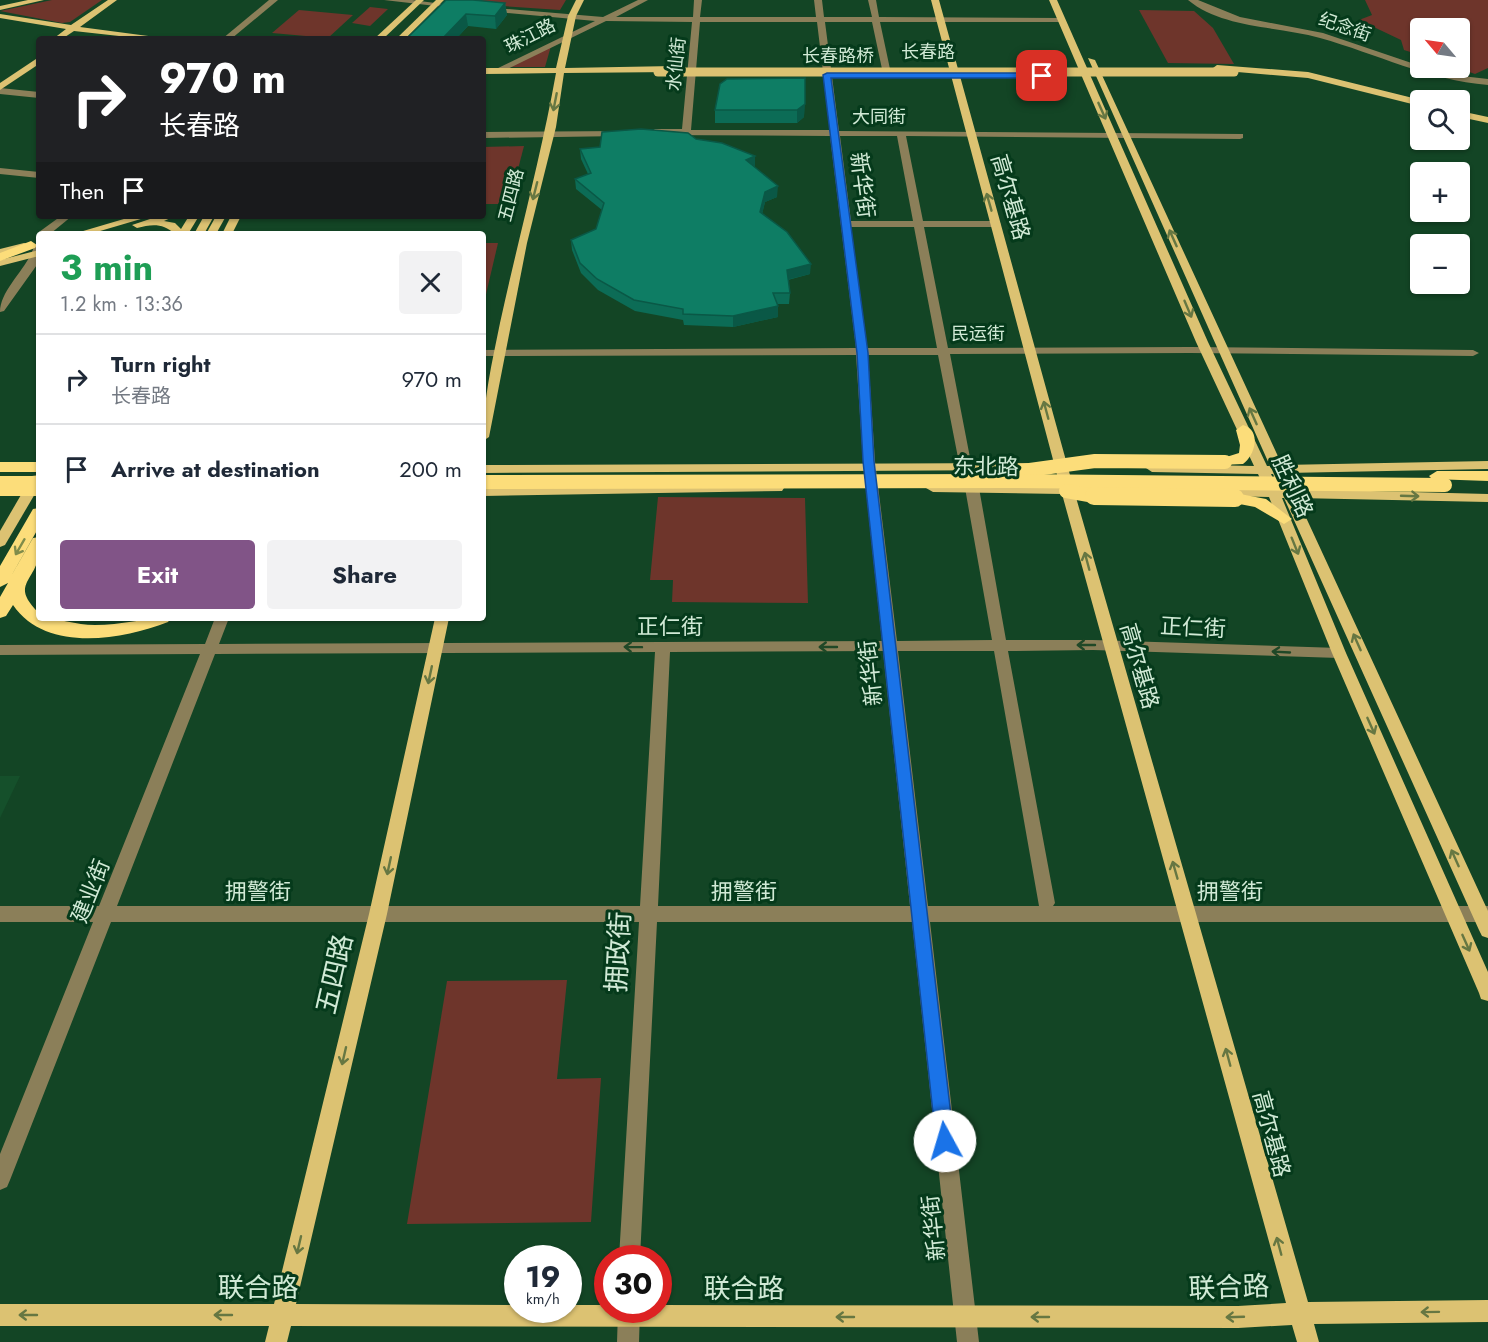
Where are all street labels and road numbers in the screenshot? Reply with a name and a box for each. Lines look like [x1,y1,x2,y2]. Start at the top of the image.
street label: 纪念街 [1315,6,1375,48]
street label: 珠江路 [500,12,560,60]
street label: 水仙街 [660,36,692,92]
street label: 长春路 [901,39,955,65]
street label: 长春路桥 [802,43,874,69]
street label: 大同街 [852,104,906,130]
street label: 新华街 [843,150,883,220]
street label: 高尔基路 [983,150,1039,244]
street label: 五四路 [492,166,530,224]
street label: 民运街 [951,321,1005,347]
street label: 东北路 [953,449,1019,483]
street label: 胜利路 [1265,449,1321,523]
street label: 正仁街 [1159,609,1227,645]
street label: 正仁街 [637,610,703,642]
street label: 高尔基路 [1112,619,1168,713]
street label: 新华街 [851,639,889,707]
street label: 建业街 [63,854,117,928]
street label: 拥警街 [225,875,291,907]
street label: 拥警街 [711,875,777,907]
street label: 拥警街 [1197,875,1263,907]
street label: 拥政街 [596,911,640,993]
street label: 五四路 [306,930,362,1018]
street label: 高尔基路 [1245,1087,1299,1181]
street label: 新华街 [914,1194,952,1262]
street label: 联合路 [1188,1266,1270,1308]
street label: 联合路 [218,1268,299,1307]
street label: 联合路 [704,1269,785,1308]

